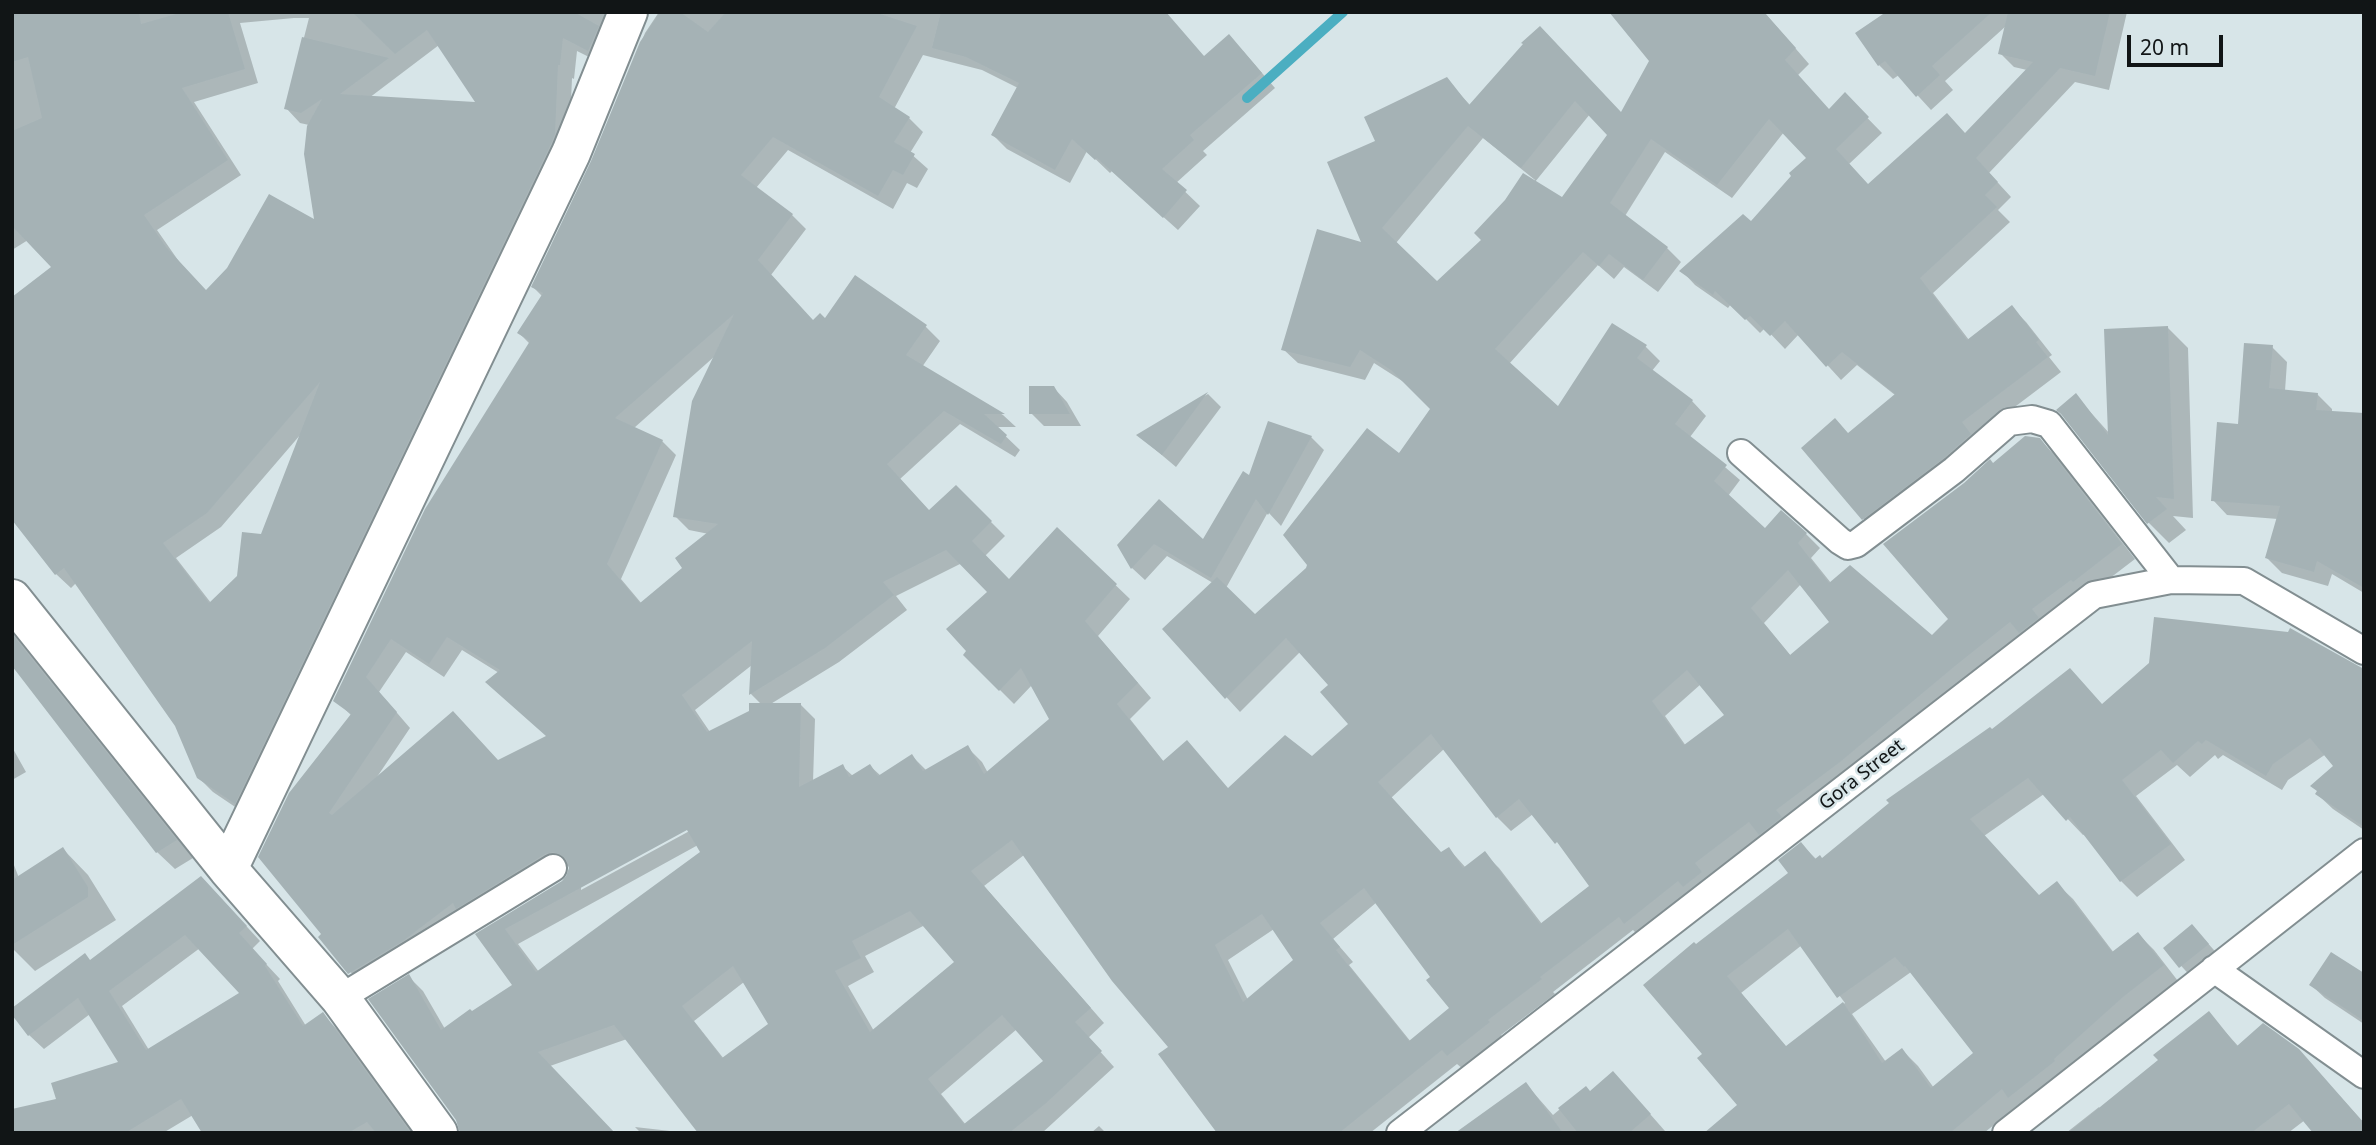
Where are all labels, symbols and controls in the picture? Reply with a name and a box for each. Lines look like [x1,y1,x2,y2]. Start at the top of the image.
scale bar [2131,21,2227,65]
text: 20 m [2140,33,2189,61]
street label: Gora Street [1815,735,1909,815]

